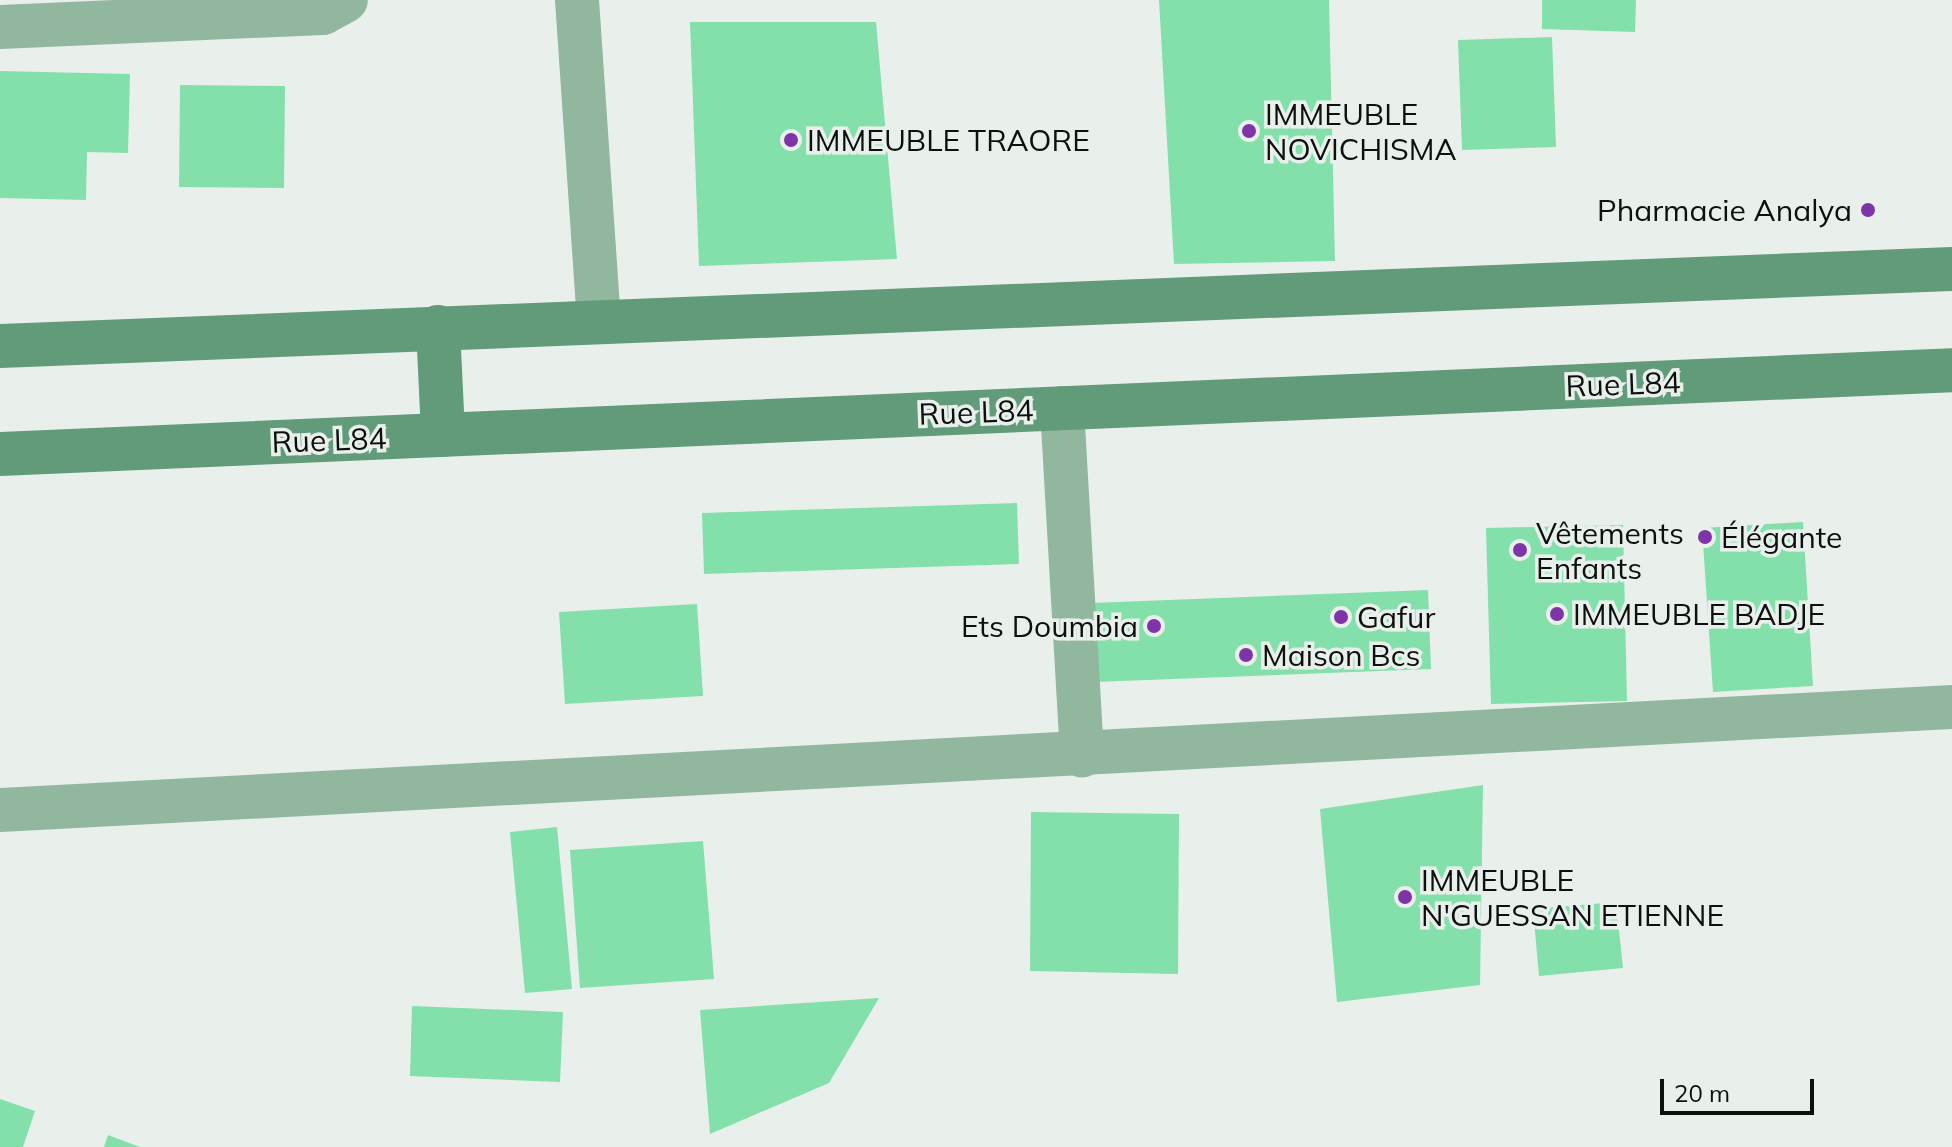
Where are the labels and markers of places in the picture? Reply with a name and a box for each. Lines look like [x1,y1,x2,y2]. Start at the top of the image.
place label: IMMEUBLE NOVICHISMA [1265,96,1457,166]
place label: IMMEUBLE TRAORE [807,122,1090,158]
marker: IMMEUBLE NOVICHISMA [1240,122,1258,140]
marker: IMMEUBLE TRAORE [782,131,800,149]
place label: Pharmacie Analya [1597,192,1852,228]
marker: Pharmacie Analya [1859,201,1877,219]
place label: Vêtements Enfants [1536,515,1684,586]
place label: Élégante [1721,519,1842,555]
marker: Élégante [1696,528,1714,546]
marker: Vêtements Enfants [1511,541,1529,559]
place label: IMMEUBLE BADJE [1573,596,1825,632]
place label: Gafur [1357,599,1435,635]
marker: IMMEUBLE BADJE [1548,605,1566,623]
place label: Ets Doumbia [961,608,1138,644]
marker: Gafur [1332,608,1350,626]
marker: Ets Doumbia [1145,617,1163,635]
place label: Maison Bcs [1262,637,1420,673]
marker: Maison Bcs [1237,646,1255,664]
place label: IMMEUBLE N'GUESSAN ETIENNE [1421,862,1724,932]
marker: IMMEUBLE N'GUESSAN ETIENNE [1396,888,1414,906]

